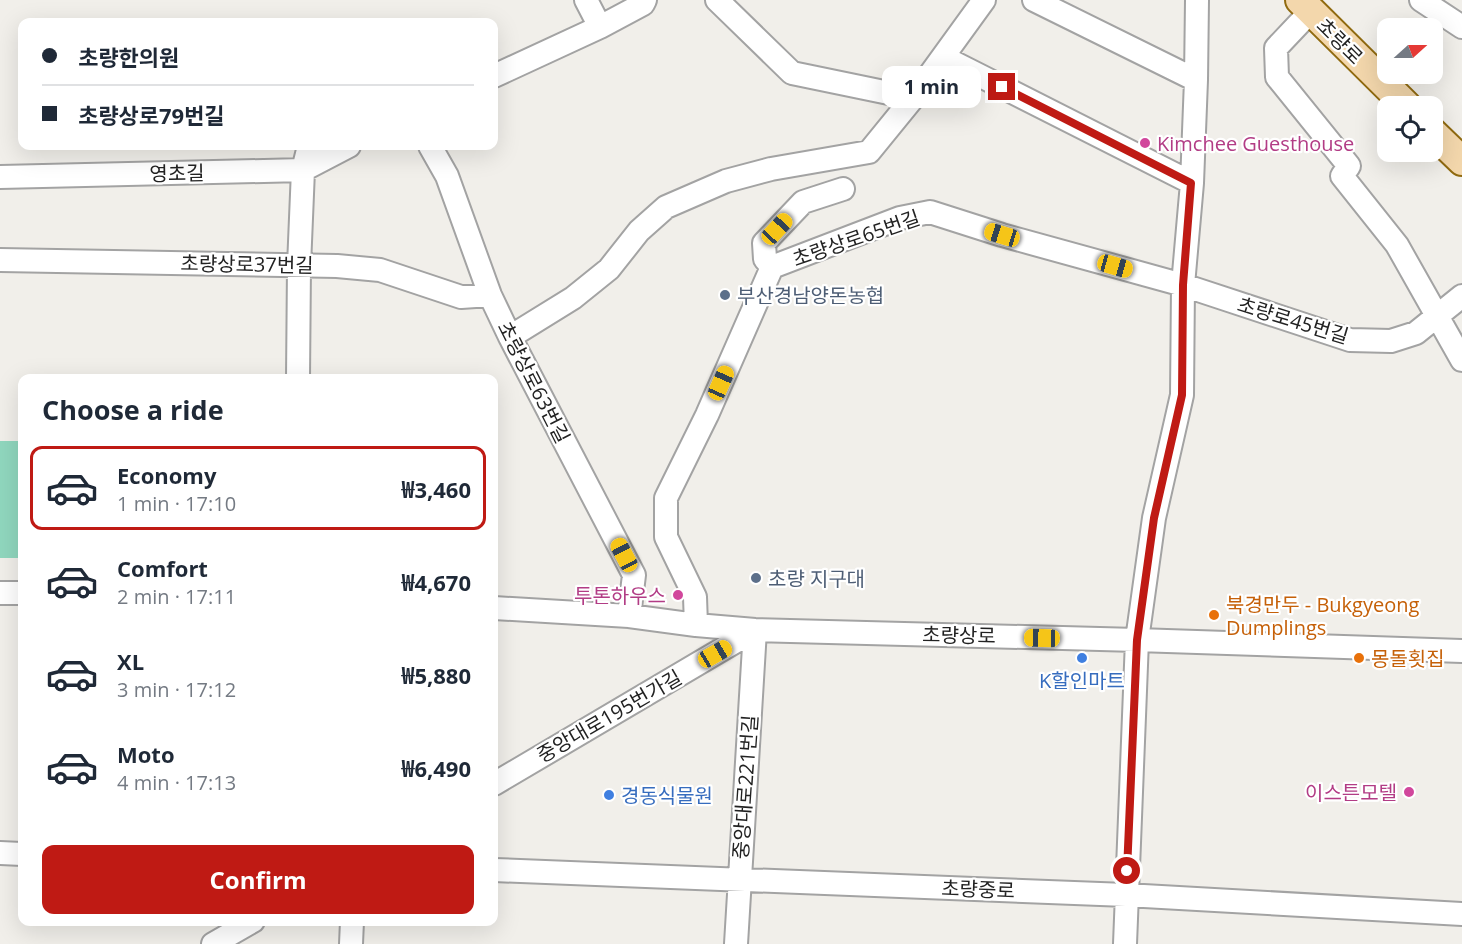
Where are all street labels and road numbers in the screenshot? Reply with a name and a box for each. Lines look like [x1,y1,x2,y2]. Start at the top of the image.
street label: 초량로 [1311,12,1369,70]
street label: 영초길 [149,159,205,187]
street label: 초량상로65번길 [789,204,923,272]
street label: 초량상로37번길 [180,249,314,279]
street label: 초량로45번길 [1234,290,1352,350]
street label: 초량상로63번길 [492,316,576,448]
street label: 초량상로 [922,621,996,649]
street label: 중앙대로195번가길 [532,664,686,768]
street label: 중앙대로221번길 [726,714,764,860]
street label: 초량중로 [941,874,1015,904]

